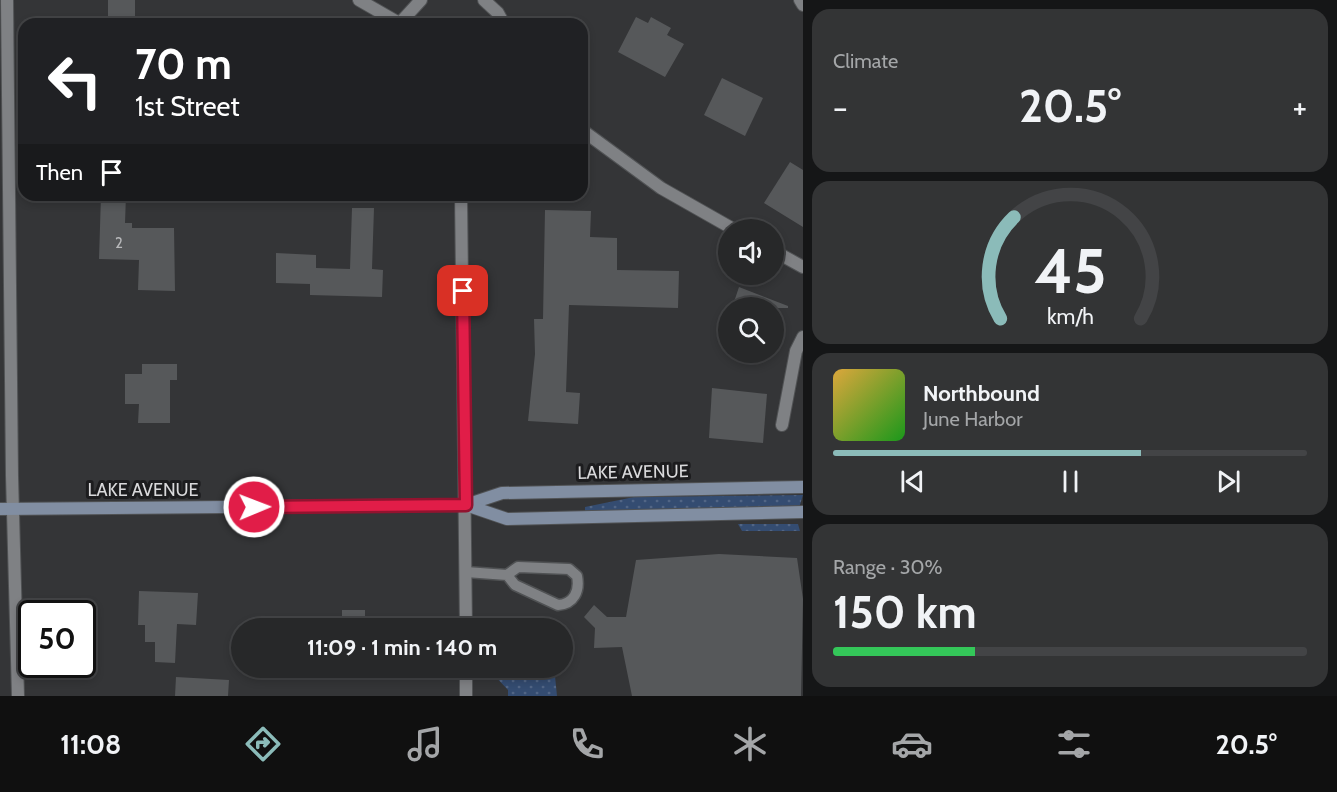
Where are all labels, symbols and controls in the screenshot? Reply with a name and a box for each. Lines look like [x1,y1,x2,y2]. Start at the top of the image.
text: 70 m [135,38,232,90]
icon: left [36,42,114,120]
text: Climate [833,49,898,73]
text: 20.5° [1019,79,1121,133]
text: − [833,87,848,127]
text: + [1292,87,1307,127]
text: 1st Street [135,90,240,123]
icon: arrive [95,156,128,189]
text: Then [36,159,83,186]
map controls [718,219,784,363]
button: sound [718,219,784,285]
text: 45 [1034,233,1106,309]
house number: 2 [115,234,123,252]
pin [437,265,488,316]
icon: arrive [446,274,479,307]
button: search [718,297,784,363]
text: km/h [1047,304,1093,330]
text: Northbound [923,380,1040,407]
text: June Harbor [923,407,1023,431]
street label: LAKE AVENUE [577,460,689,484]
icon: previous [896,465,929,498]
icon: pause [1054,465,1087,498]
icon: next [1212,465,1245,498]
position arrow [222,475,286,539]
street label: LAKE AVENUE [87,479,199,501]
text: Range · 30% [833,555,942,579]
text: 150 km [833,585,977,639]
speed limit sign: 50 [18,600,96,678]
text: 11:09 · 1 min · 140 m [307,634,497,661]
icon: directions [242,723,284,765]
icon: music [404,723,446,765]
icon: phone [566,723,608,765]
icon: climate [729,723,771,765]
icon: car [891,723,933,765]
icon: filters [1053,723,1095,765]
text: 11:08 [60,728,121,761]
text: 20.5° [1215,728,1277,761]

